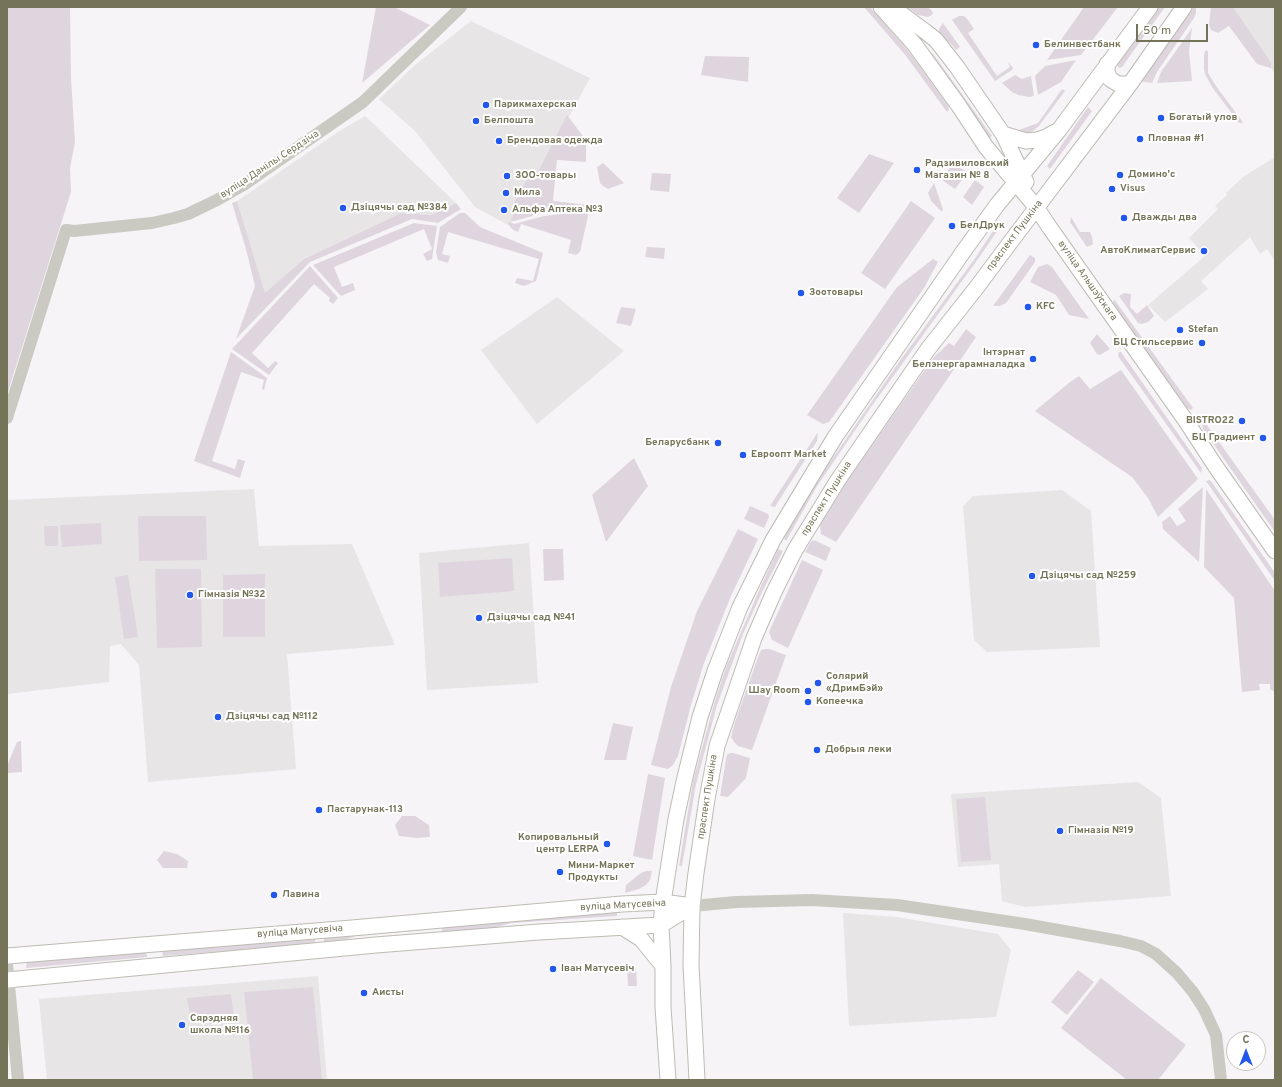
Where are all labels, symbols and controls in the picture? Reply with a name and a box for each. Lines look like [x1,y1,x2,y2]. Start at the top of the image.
scale bar [1138,16,1210,42]
text: 50 m [1143,23,1171,39]
place label: Белинвестбанк [1044,39,1121,51]
marker: Белинвестбанк [1031,40,1041,50]
place label: Парикмахерская [494,99,577,111]
marker: Парикмахерская [481,100,491,110]
place label: Богатый улов [1169,112,1237,124]
marker: Богатый улов [1156,113,1166,123]
place label: Белпошта [484,115,534,127]
marker: Белпошта [471,116,481,126]
street label: вуліца Данілы Сердзіча [218,129,322,201]
place label: Пловная #1 [1148,133,1205,145]
marker: Пловная #1 [1135,134,1145,144]
place label: Брендовая одежда [507,135,603,147]
marker: Брендовая одежда [494,136,504,146]
place label: Радзивиловский Магазин № 8 [925,158,1009,182]
marker: Радзивиловский Магазин № 8 [912,165,922,175]
place label: Домино'c [1128,169,1175,181]
place label: ЗОО-товары [515,170,576,182]
marker: Домино'c [1115,170,1125,180]
marker: ЗОО-товары [502,171,512,181]
place label: Visus [1120,183,1145,195]
marker: Visus [1107,184,1117,194]
place label: Мила [514,187,540,199]
marker: Мила [501,188,511,198]
street label: праспект Пушкіна [984,198,1046,274]
place label: Дзіцячы сад №384 [351,202,447,214]
marker: Дзіцячы сад №384 [338,203,348,213]
place label: Альфа Аптека №3 [512,204,603,216]
marker: Альфа Аптека №3 [499,205,509,215]
place label: Дважды два [1132,212,1197,224]
marker: Дважды два [1119,213,1129,223]
place label: БелДрук [960,220,1005,232]
marker: БелДрук [947,221,957,231]
street label: вуліца Альшэўскага [1055,239,1119,323]
place label: АвтоКлиматСервис [1100,245,1196,257]
marker: АвтоКлиматСервис [1199,246,1209,256]
place label: Зоотовары [809,287,863,299]
marker: Зоотовары [796,288,806,298]
place label: KFC [1036,301,1055,313]
marker: KFC [1023,302,1033,312]
place label: Stefan [1188,324,1218,336]
marker: Stefan [1175,325,1185,335]
place label: БЦ Стильсервис [1113,337,1194,349]
marker: БЦ Стильсервис [1197,338,1207,348]
place label: Інтэрнат Белэнергарамналадка [912,347,1025,370]
marker: Інтэрнат Белэнергарамналадка [1028,354,1038,364]
place label: BISTRO22 [1186,415,1234,427]
marker: BISTRO22 [1237,416,1247,426]
place label: БЦ Градиент [1192,432,1255,444]
marker: БЦ Градиент [1258,433,1268,443]
place label: Беларусбанк [645,437,710,449]
marker: Беларусбанк [713,438,723,448]
place label: Евроопт Market [751,449,826,461]
marker: Евроопт Market [738,450,748,460]
street label: праспект Пушкіна [799,459,855,539]
place label: Дзіцячы сад №259 [1040,570,1136,582]
marker: Дзіцячы сад №259 [1027,571,1037,581]
place label: Гімназія №32 [198,589,265,601]
marker: Гімназія №32 [185,590,195,600]
place label: Дзіцячы сад №41 [487,612,575,624]
marker: Дзіцячы сад №41 [474,613,484,623]
place label: Солярий «ДримБэй» [826,671,883,694]
marker: Солярий «ДримБэй» [813,678,823,688]
place label: Шау Room [749,685,800,697]
marker: Шау Room [803,686,813,696]
place label: Копеечка [816,696,863,708]
marker: Копеечка [803,697,813,707]
place label: Дзіцячы сад №112 [226,711,318,723]
marker: Дзіцячы сад №112 [213,712,223,722]
place label: Добрыя леки [825,744,892,756]
marker: Добрыя леки [812,745,822,755]
street label: праспект Пушкіна [695,754,721,840]
place label: Пастарунак-113 [327,804,403,816]
marker: Пастарунак-113 [314,805,324,815]
place label: Гімназія №19 [1068,825,1134,837]
marker: Гімназія №19 [1055,826,1065,836]
place label: Копировальный центр LERPA [518,832,599,856]
marker: Копировальный центр LERPA [602,839,612,849]
place label: Мини-Маркет Продукты [568,860,635,884]
marker: Мини-Маркет Продукты [555,867,565,877]
place label: Лавина [282,889,319,901]
marker: Лавина [269,890,279,900]
street label: вуліца Матусевіча [580,898,666,914]
street label: вуліца Матусевіча [257,923,343,941]
place label: Іван Матусевіч [561,963,634,975]
marker: Іван Матусевіч [548,964,558,974]
place label: Аисты [372,987,404,999]
marker: Аисты [359,988,369,998]
place label: Сярэдняя школа №116 [190,1013,250,1036]
marker: Сярэдняя школа №116 [177,1020,187,1030]
north arrow [1226,1031,1266,1071]
text: С [1242,1033,1250,1047]

